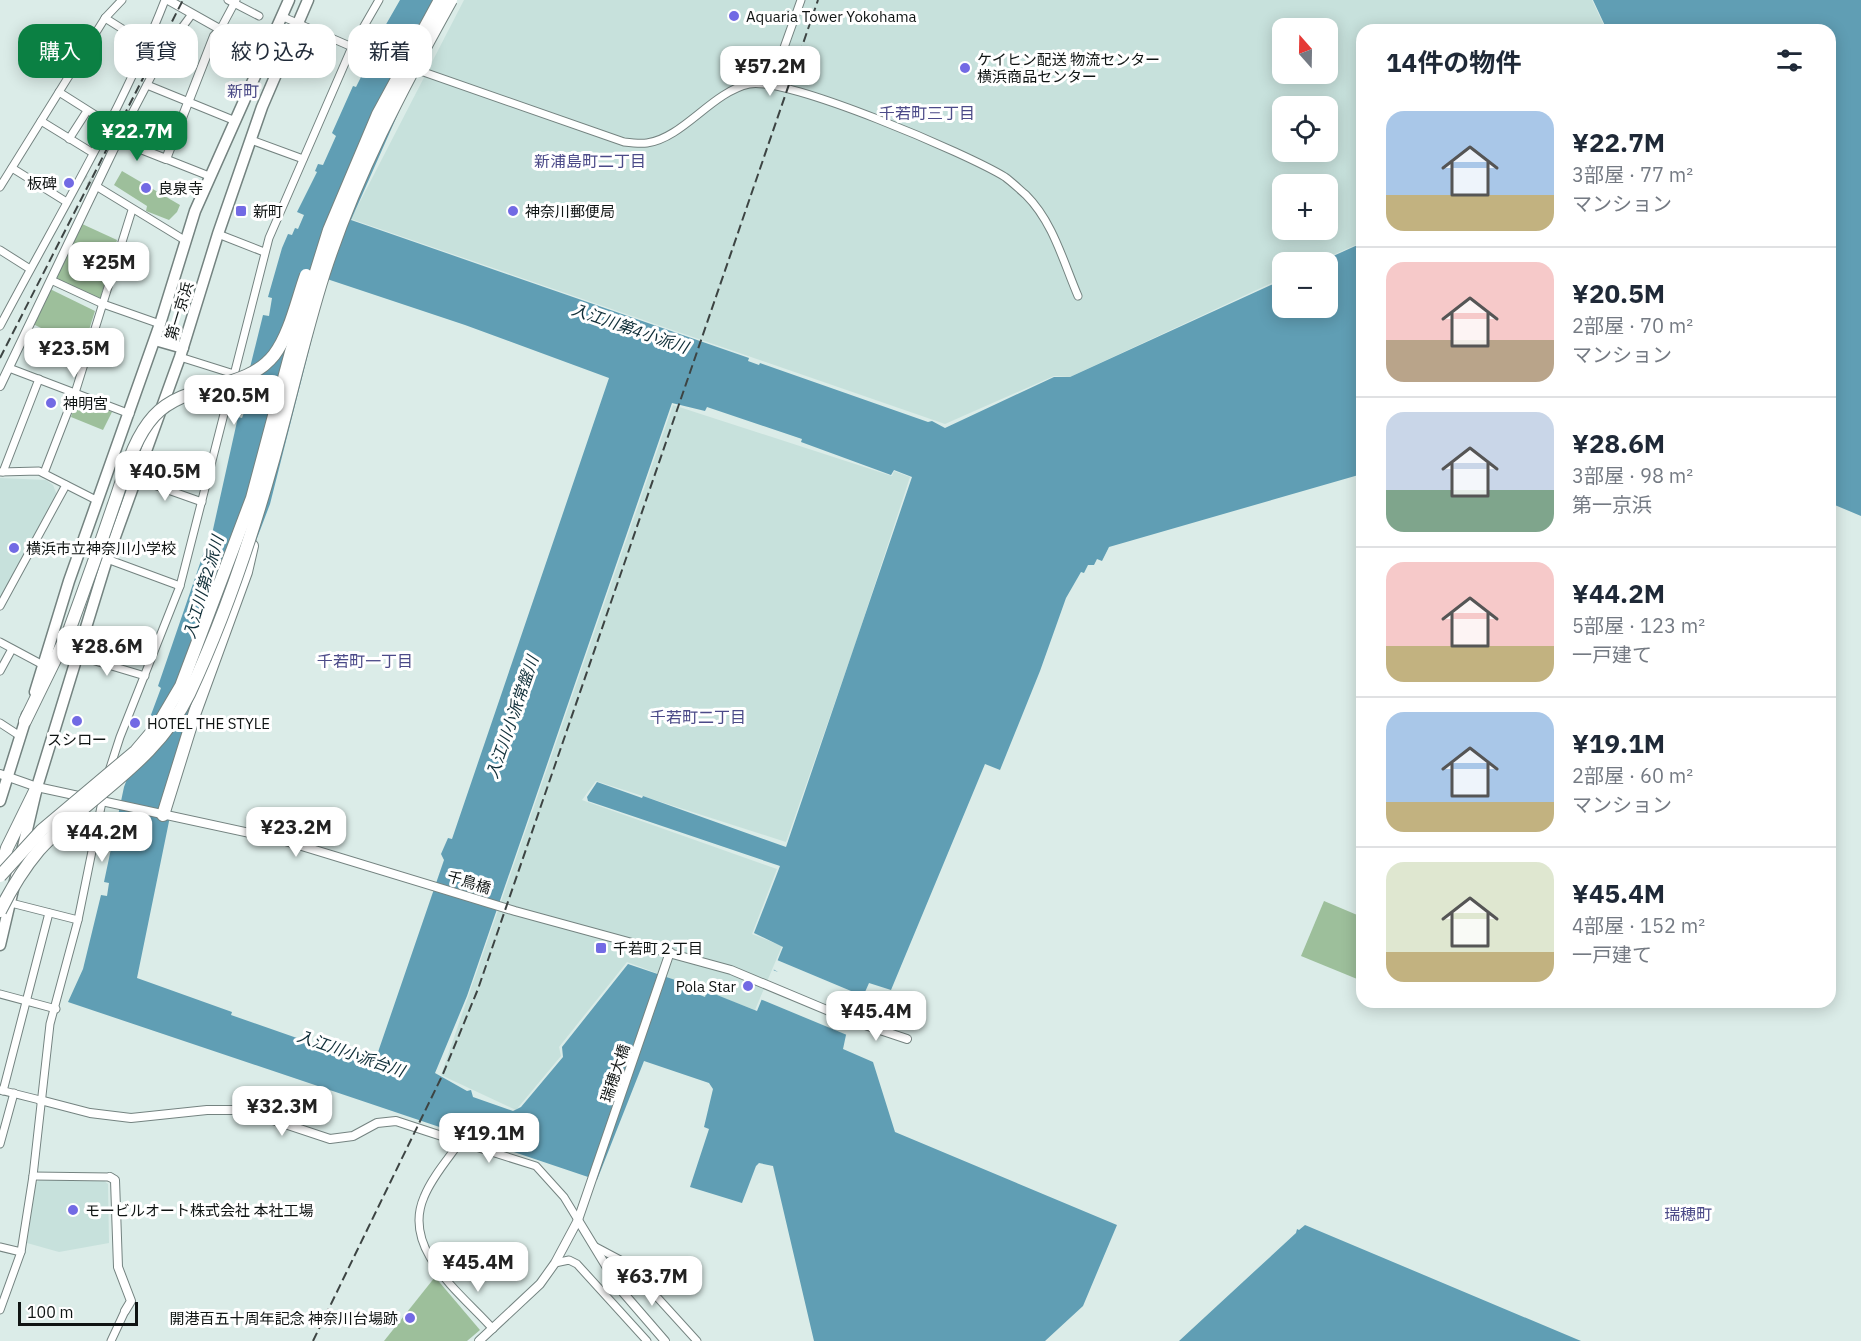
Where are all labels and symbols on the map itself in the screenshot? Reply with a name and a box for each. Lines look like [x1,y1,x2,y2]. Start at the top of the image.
place label: Aquaria Tower Yokohama [746,7,917,26]
marker: Aquaria Tower Yokohama [727,9,741,23]
north arrow [1272,18,1338,84]
pin: ¥57.2M [721,46,819,97]
place label: ケイヒン配送 物流センター 横浜商品センター [977,50,1160,86]
marker: ケイヒン配送 物流センター 横浜商品センター [958,61,972,75]
district label: 新町 [227,81,259,101]
district label: 千若町三丁目 [879,103,975,123]
pin: ¥22.7M [88,111,186,162]
district label: 新浦島町二丁目 [534,151,646,171]
place label: 板碑 [27,174,57,193]
marker: 板碑 [62,176,76,190]
place label: 良泉寺 [158,179,203,198]
marker: 良泉寺 [139,181,153,195]
place label: 新町 [253,202,283,221]
place label: 神奈川郵便局 [525,202,615,221]
marker: 新町 [234,204,248,218]
marker: 神奈川郵便局 [506,204,520,218]
pin: ¥25M [73,242,145,293]
street label: 第一京浜 [161,280,197,342]
water label: 入江川第4小派川 [569,299,693,358]
pin: ¥23.5M [25,328,123,379]
pin: ¥20.5M [185,375,283,426]
place label: 神明宮 [63,394,108,413]
marker: 神明宮 [44,396,58,410]
pin: ¥40.5M [116,451,214,502]
water label: 入江川第2派川 [179,532,228,641]
place label: 横浜市立神奈川小学校 [26,539,176,558]
marker: 横浜市立神奈川小学校 [7,541,21,555]
pin: ¥28.6M [58,626,156,677]
district label: 千若町一丁目 [317,651,413,671]
water label: 入江川小派常盤川 [482,651,543,781]
district label: 千若町二丁目 [650,707,746,727]
marker: スシロー [70,714,84,728]
place label: HOTEL THE STYLE [147,714,270,733]
marker: HOTEL THE STYLE [128,716,142,730]
place label: スシロー [47,730,107,749]
pin: ¥23.2M [247,807,345,858]
pin: ¥44.2M [53,812,151,863]
street label: 千鳥橋 [445,866,493,898]
place label: 千若町２丁目 [613,939,703,958]
marker: 千若町２丁目 [594,941,608,955]
place label: Pola Star [676,977,736,996]
marker: Pola Star [741,979,755,993]
pin: ¥45.4M [827,991,925,1042]
water label: 入江川小派台川 [295,1025,409,1081]
street label: 瑞穂大橋 [596,1042,634,1104]
pin: ¥32.3M [233,1086,331,1137]
pin: ¥19.1M [440,1113,538,1164]
place label: モービルオート株式会社 本社工場 [85,1201,314,1220]
marker: モービルオート株式会社 本社工場 [66,1203,80,1217]
district label: 瑞穂町 [1664,1204,1712,1224]
pin: ¥45.4M [429,1242,527,1293]
pin: ¥63.7M [603,1256,701,1307]
scale bar [18,1299,138,1326]
place label: 開港百五十周年記念 神奈川台場跡 [169,1309,398,1328]
marker: 開港百五十周年記念 神奈川台場跡 [403,1311,417,1325]

